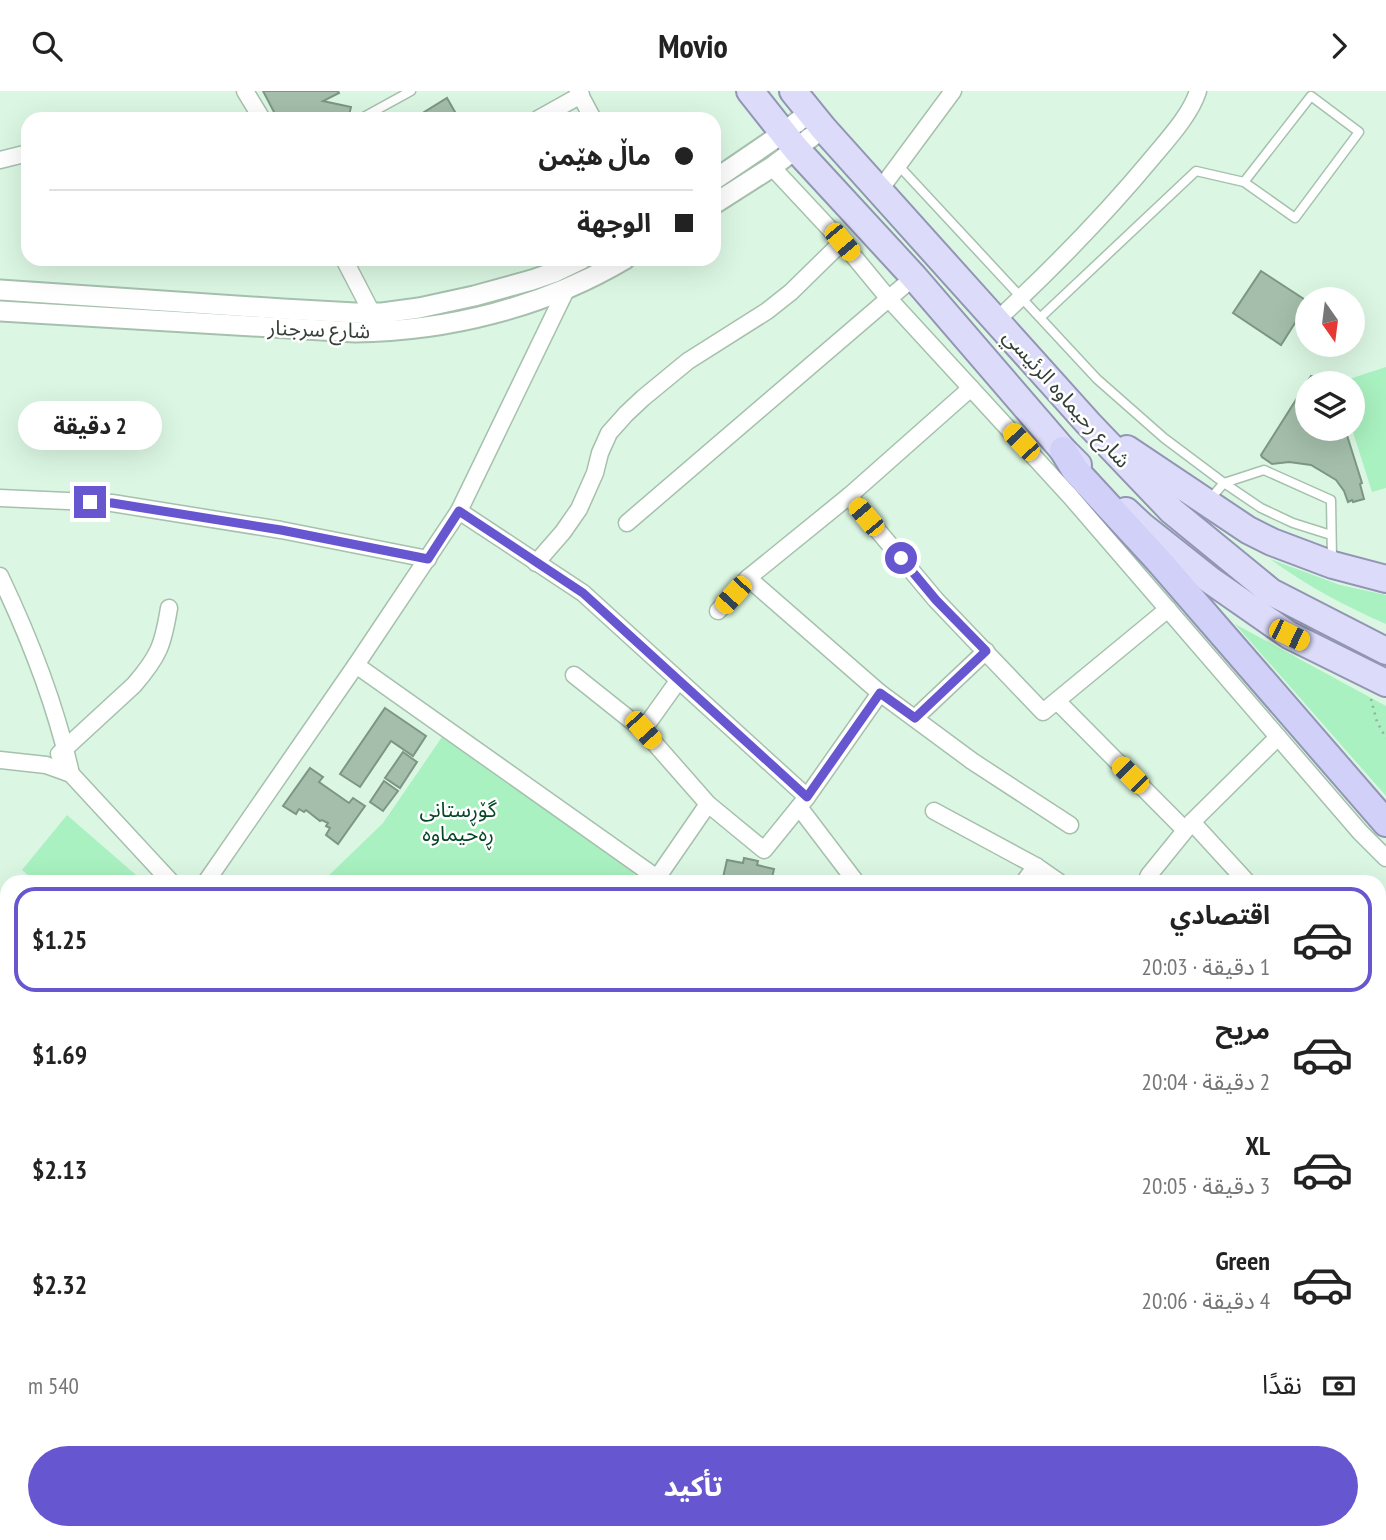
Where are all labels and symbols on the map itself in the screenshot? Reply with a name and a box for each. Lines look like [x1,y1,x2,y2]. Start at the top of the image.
car [821,219,864,265]
north arrow [1295,287,1365,357]
street label: شارع سرجنار [266,314,371,346]
street label: شارع رحيماوه الرئيسي [995,323,1137,475]
callout: 2 دقيقة [18,401,162,449]
car [999,419,1044,465]
route end [74,486,106,518]
car [845,494,888,540]
route start [885,542,917,574]
car [712,572,755,618]
car [1266,616,1313,654]
car [622,707,665,753]
car [1108,753,1153,797]
park label: گۆڕستانی ڕەحیماوە [419,796,497,851]

